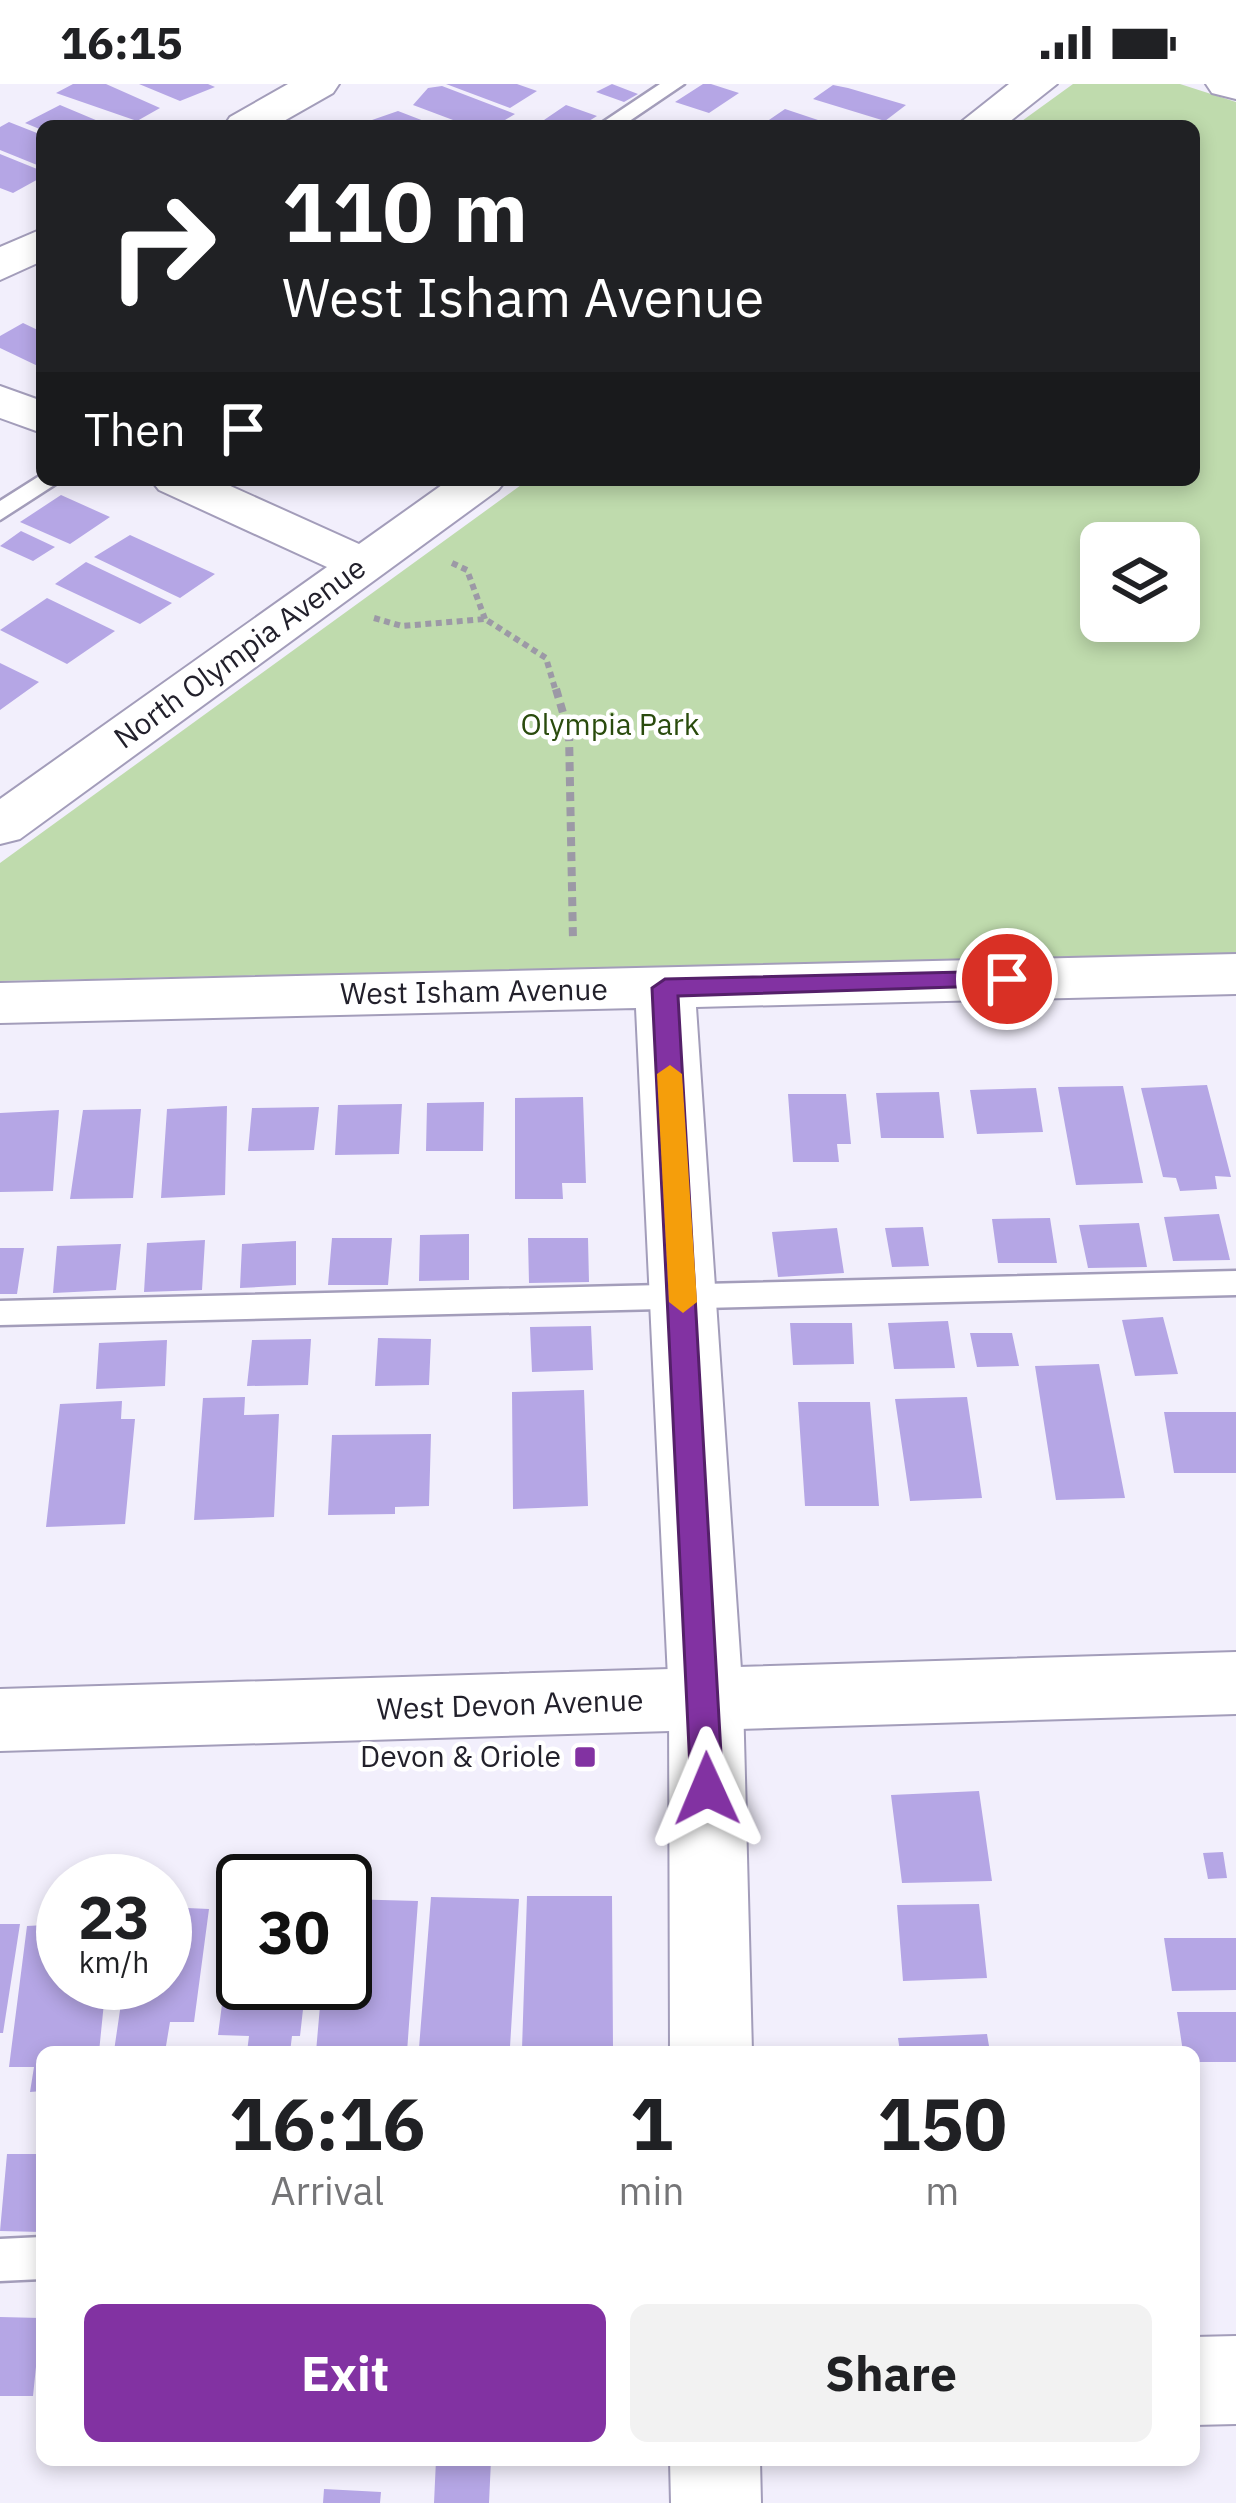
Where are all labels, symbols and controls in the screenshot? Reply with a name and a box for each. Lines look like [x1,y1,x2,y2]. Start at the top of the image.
text: 16:15 [60,13,183,71]
text: 110 m [282,156,528,265]
icon: right [84,168,240,324]
text: West Isham Avenue [282,262,764,332]
icon: arrive [210,396,276,462]
text: Then [84,400,186,458]
map controls [1080,522,1200,642]
button: layers [1080,522,1200,642]
street label: North Olympia Avenue [105,547,373,756]
park label: Olympia Park [521,704,700,743]
pin [956,928,1058,1030]
icon: arrive [974,946,1040,1012]
street label: West Isham Avenue [340,969,608,1012]
street label: West Devon Avenue [376,1679,644,1728]
position arrow [644,1726,770,1852]
place label: Devon & Oriole [360,1736,561,1775]
marker: Devon & Oriole [572,1744,598,1770]
speed limit sign: 30 [216,1854,372,2010]
text: 23 [78,1877,150,1956]
text: km/h [79,1942,149,1981]
text: 16:16 [229,2076,426,2170]
text: 1 [630,2076,673,2170]
text: 150 [877,2076,1007,2170]
text: Arrival [270,2165,384,2216]
text: min [619,2165,684,2216]
text: m [925,2165,959,2216]
button: Exit [84,2304,606,2442]
button: Share [630,2304,1152,2442]

